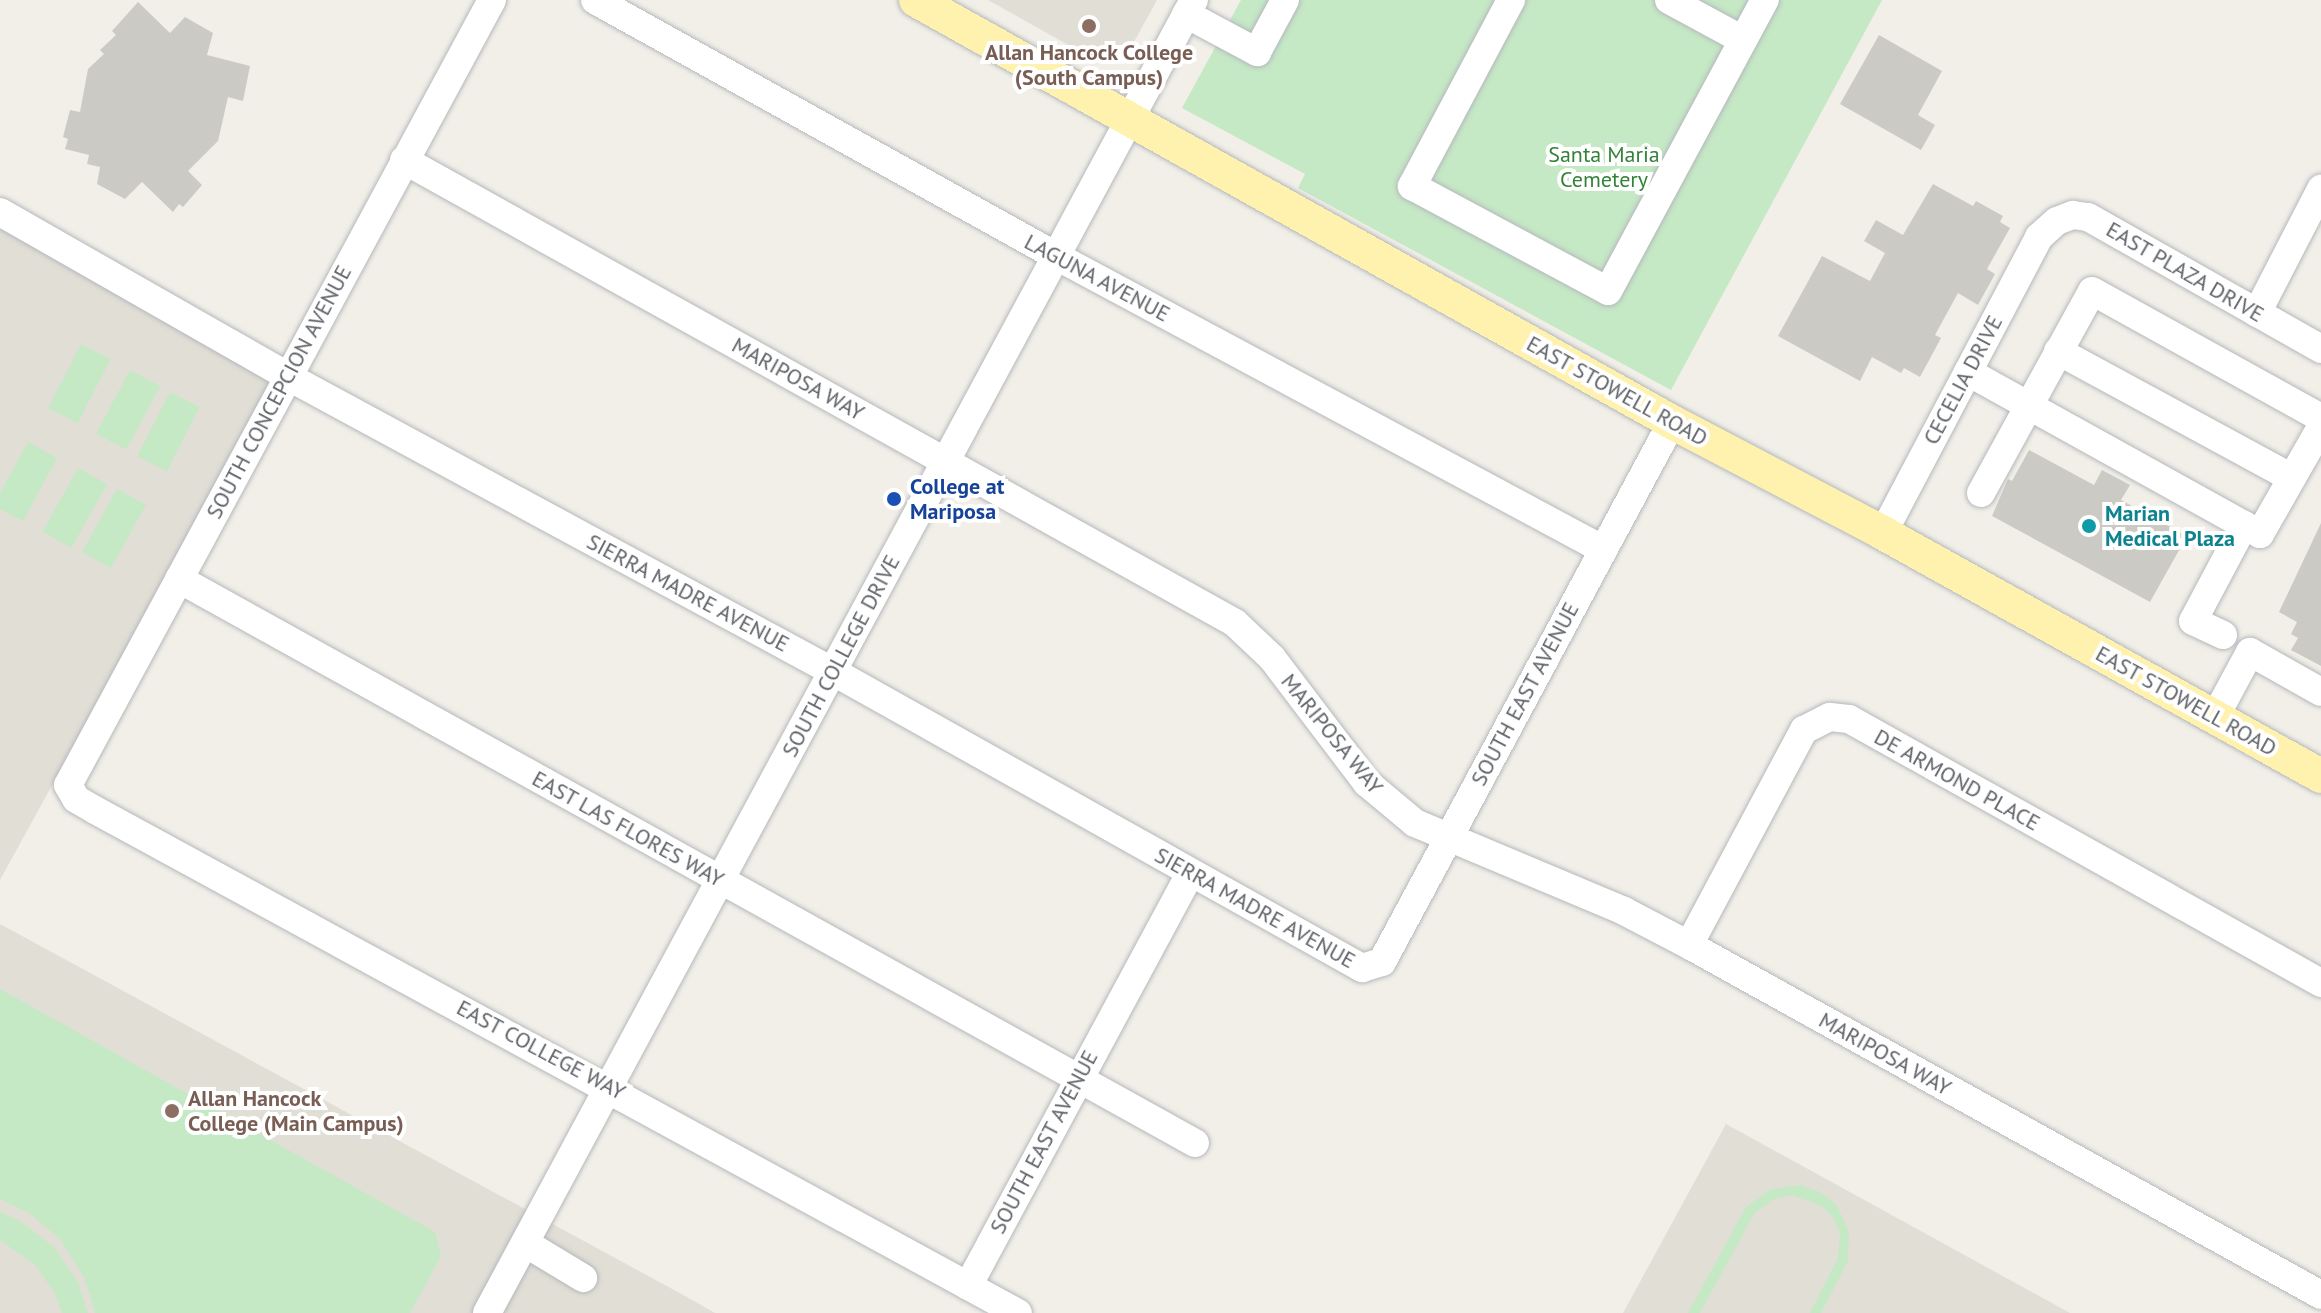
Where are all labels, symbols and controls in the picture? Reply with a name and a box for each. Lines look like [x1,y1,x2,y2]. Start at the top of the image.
marker: Allan Hancock College (South Campus) [1080,17,1098,35]
place label: Allan Hancock College (South Campus) [984,39,1194,90]
park label: Santa Maria Cemetery [1548,141,1660,192]
street label: EAST PLAZA DRIVE [2101,216,2269,328]
street label: LAGUNA AVENUE [1019,228,1175,328]
street label: SOUTH CONCEPCION AVENUE [201,260,357,524]
street label: CECELIA DRIVE [1918,310,2008,450]
street label: EAST STOWELL ROAD [1521,330,1713,452]
street label: MARIPOSA WAY [727,331,869,427]
place label: College at Mariposa [910,473,1004,524]
marker: College at Mariposa [885,490,903,508]
place label: Marian Medical Plaza [2105,500,2235,552]
marker: Marian Medical Plaza [2080,517,2098,535]
street label: SIERRA MADRE AVENUE [582,528,794,658]
street label: SOUTH COLLEGE DRIVE [777,551,905,761]
street label: SOUTH EAST AVENUE [1465,597,1585,791]
street label: EAST STOWELL ROAD [2090,640,2282,762]
street label: MARIPOSA WAY [1275,668,1389,800]
street label: DE ARMOND PLACE [1869,723,2045,837]
street label: EAST LAS FLORES WAY [527,765,729,893]
street label: SIERRA MADRE AVENUE [1149,841,1361,975]
street label: EAST COLLEGE WAY [452,994,630,1106]
street label: MARIPOSA WAY [1814,1006,1956,1102]
street label: SOUTH EAST AVENUE [984,1045,1104,1239]
place label: Allan Hancock College (Main Campus) [188,1085,404,1136]
marker: Allan Hancock College (Main Campus) [163,1102,181,1120]

